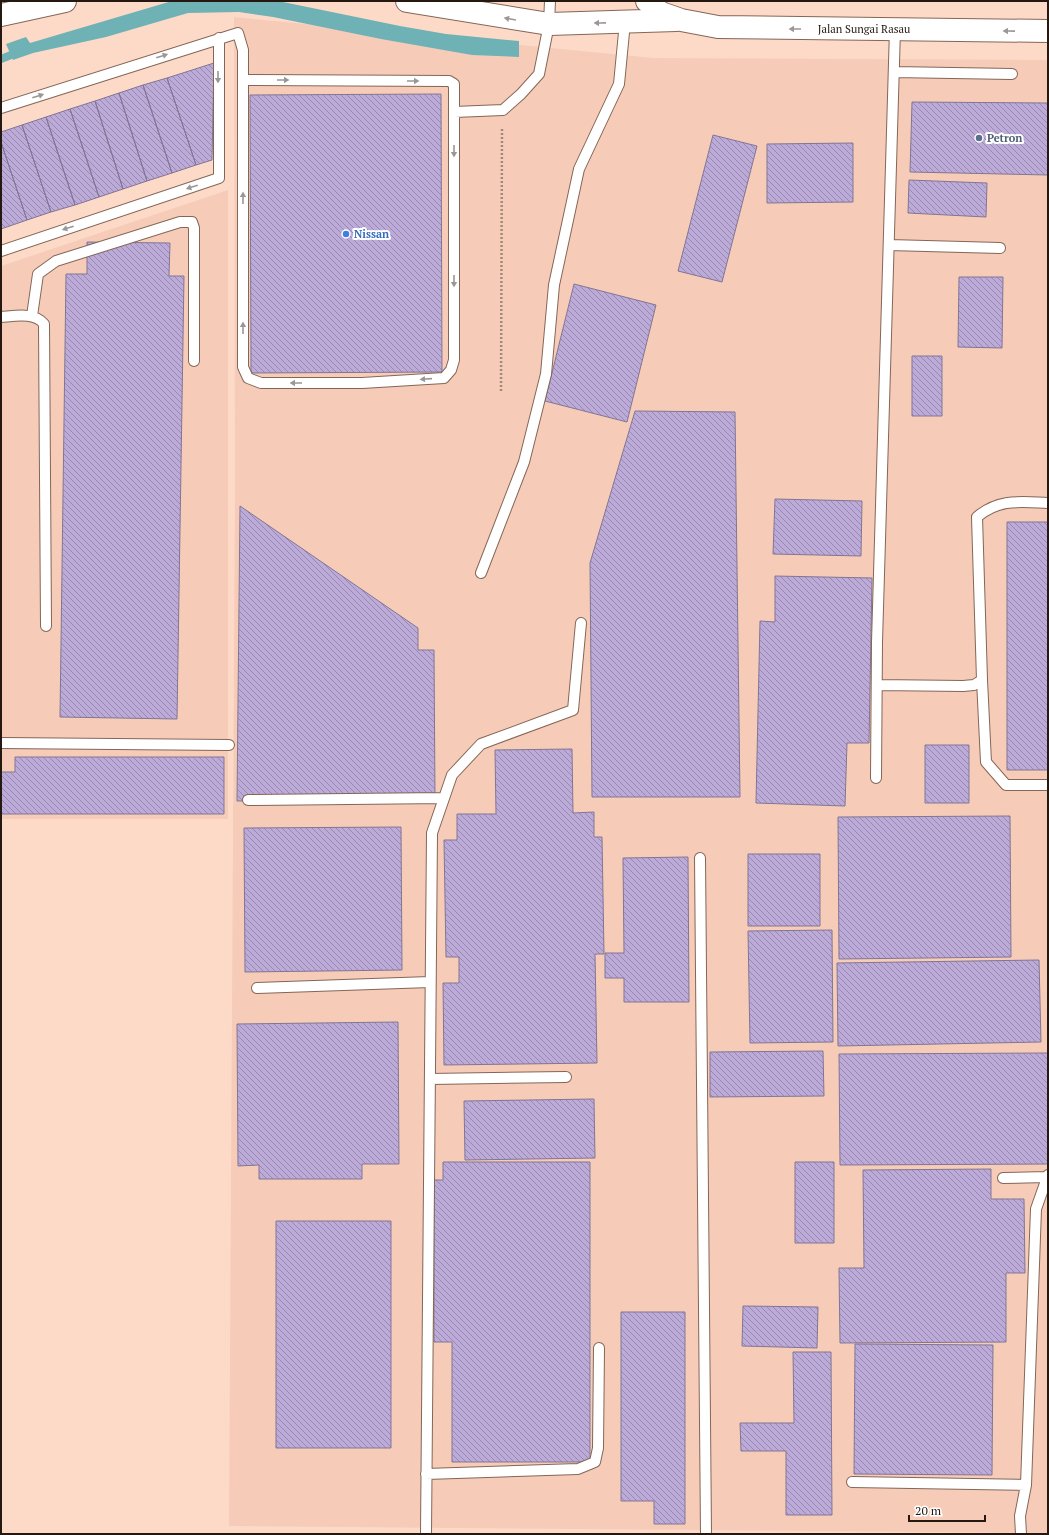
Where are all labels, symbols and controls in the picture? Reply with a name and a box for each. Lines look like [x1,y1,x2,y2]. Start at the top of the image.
one-way arrow [504,15,516,21]
one-way arrow [593,20,606,26]
street label: Jalan Sungai Rasau [818,22,911,36]
one-way arrow [788,26,801,32]
one-way arrow [1002,28,1015,34]
one-way arrow [156,53,168,59]
one-way arrow [215,71,221,84]
one-way arrow [277,77,290,83]
one-way arrow [407,78,420,84]
one-way arrow [32,93,44,99]
place label: Petron [987,131,1022,145]
marker: Petron [974,133,984,143]
one-way arrow [451,145,457,158]
one-way arrow [185,185,197,191]
one-way arrow [240,191,246,204]
one-way arrow [62,225,74,231]
place label: Nissan [354,227,389,241]
marker: Nissan [341,229,351,239]
one-way arrow [451,275,457,288]
one-way arrow [240,321,246,334]
one-way arrow [420,376,432,383]
one-way arrow [289,380,302,386]
scale bar [909,1497,985,1523]
text: 20 m [915,1503,942,1518]

